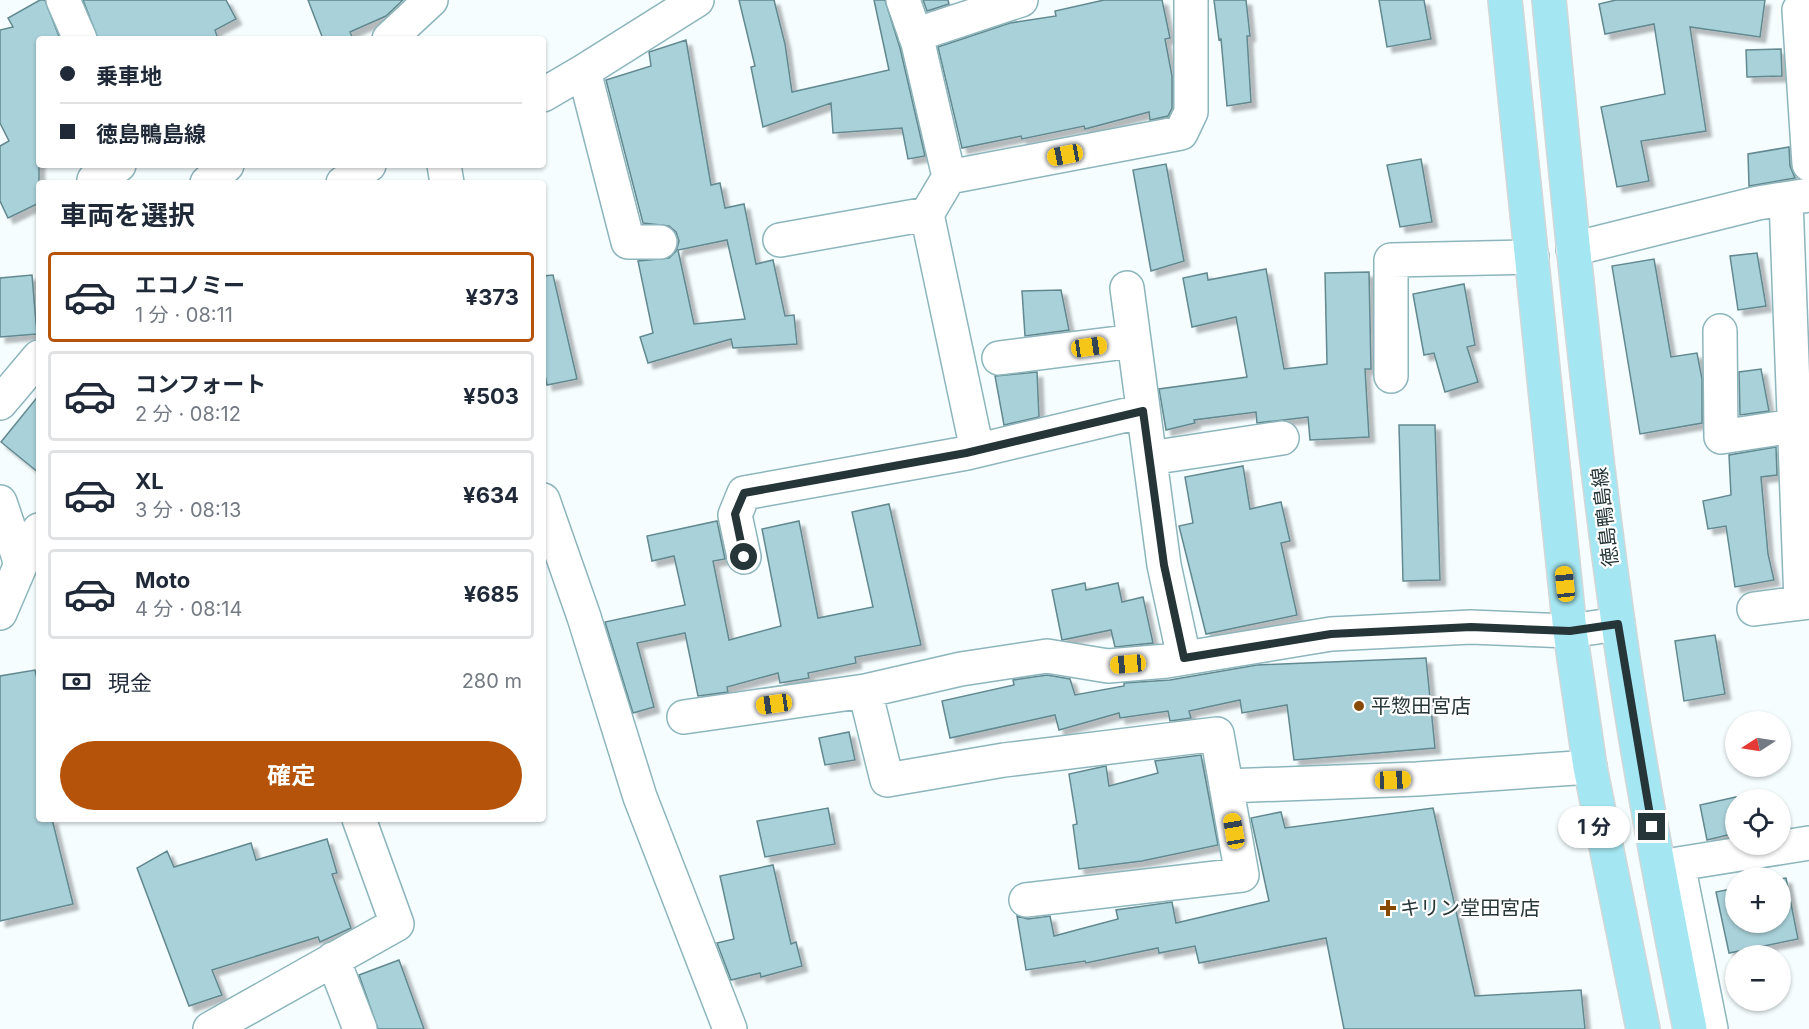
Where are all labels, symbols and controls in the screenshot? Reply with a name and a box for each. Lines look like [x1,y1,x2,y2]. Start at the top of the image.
text: 乗車地 [96,63,162,89]
text: 徳島鴨島線 [96,121,206,147]
car [1046,143,1084,167]
text: 車両を選択 [60,199,195,232]
icon: car [63,270,117,324]
text: エコノミー [135,272,245,298]
text: ¥373 [466,284,519,310]
text: 1 分 · 08:11 [135,303,233,327]
car [1070,336,1108,358]
icon: car [63,369,117,423]
text: コンフォート [135,371,266,397]
text: ¥503 [463,383,519,409]
text: 2 分 · 08:12 [135,402,241,426]
street label: 徳島鴨島線 [1587,466,1623,568]
icon: car [63,468,117,522]
text: XL [135,468,164,494]
text: ¥634 [463,482,519,508]
text: 3 分 · 08:13 [135,498,241,522]
route start [730,543,757,570]
car [1554,565,1576,603]
icon: car [63,567,117,621]
text: Moto [135,567,190,593]
text: ¥685 [464,581,519,607]
text: 4 分 · 08:14 [135,597,242,621]
car [1109,653,1147,675]
icon: cash [60,665,93,698]
text: 280 m [462,669,522,693]
text: 現金 [108,670,152,696]
car [755,693,793,715]
place label: 平惣田宮店 [1371,694,1471,718]
marker: 平惣田宮店 [1352,699,1366,713]
north arrow [1725,711,1791,777]
map controls [1725,711,1791,1011]
button: 確定 [60,741,522,810]
car [1375,770,1411,790]
button: locate [1725,789,1791,855]
callout: 1 分 [1559,806,1631,848]
car [1222,812,1246,850]
route end [1638,813,1665,840]
text: 1 分 [1577,815,1611,839]
button: + [1725,867,1791,933]
place label: キリン堂田宮店 [1400,896,1540,920]
marker: キリン堂田宮店 [1381,901,1395,915]
button: − [1725,945,1791,1011]

